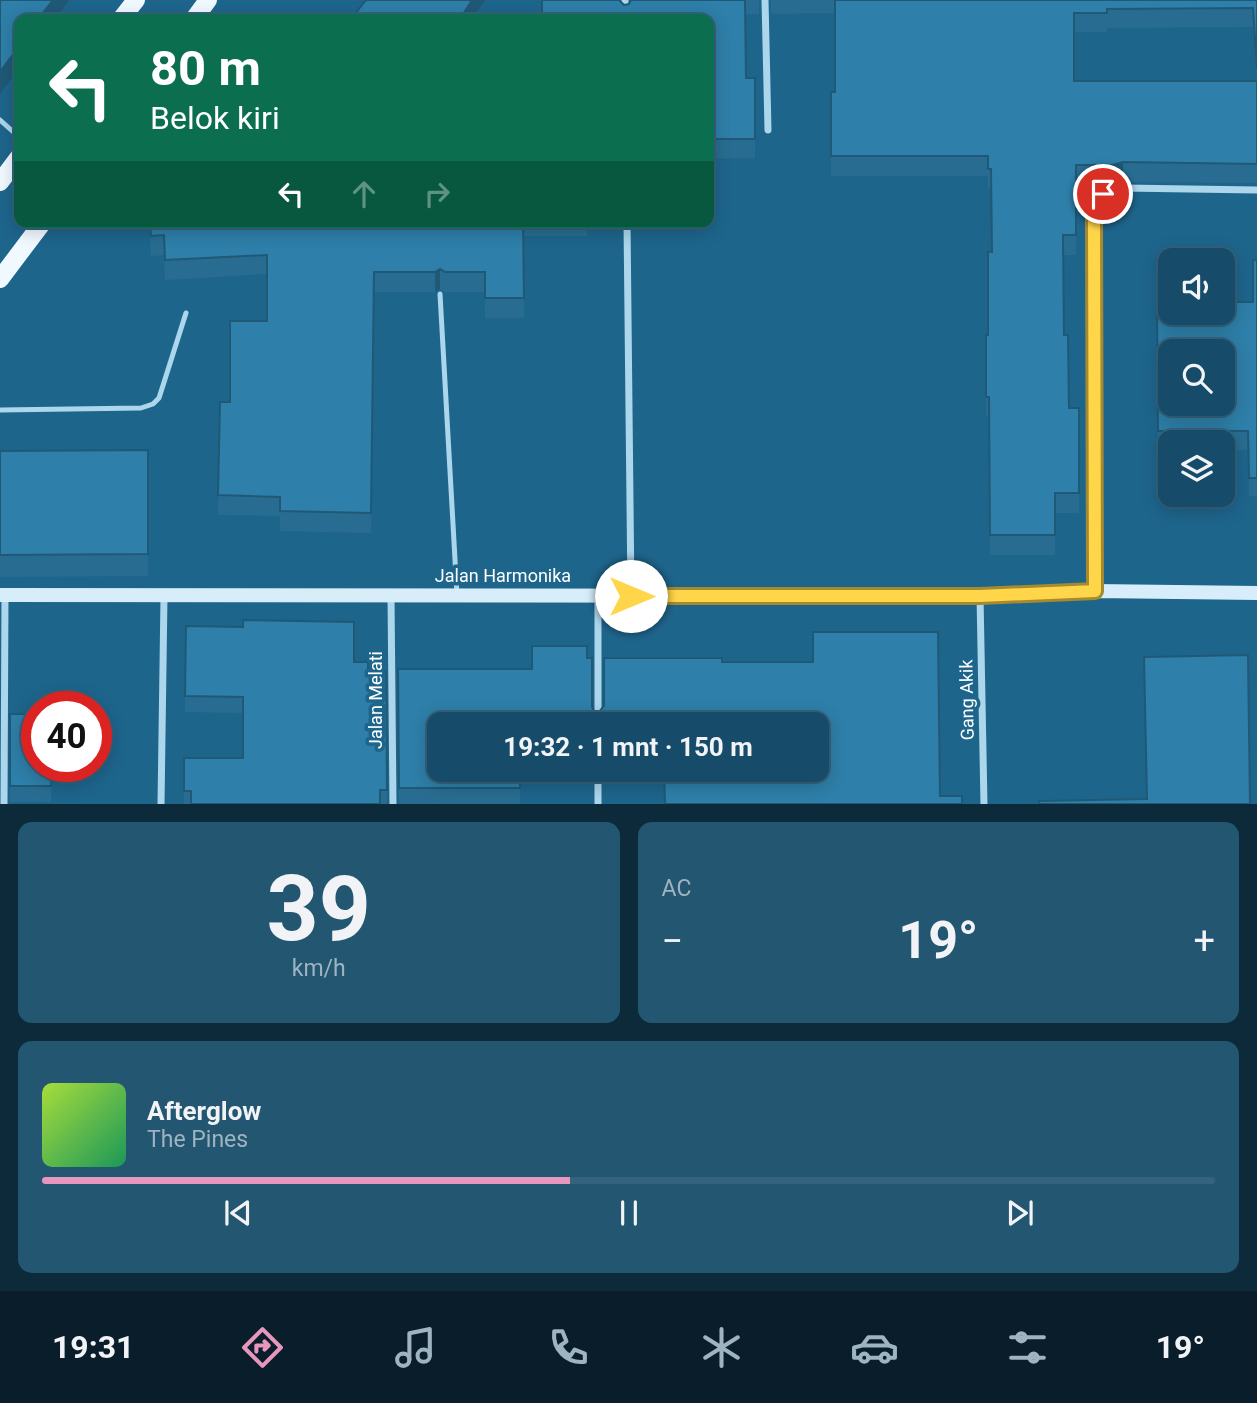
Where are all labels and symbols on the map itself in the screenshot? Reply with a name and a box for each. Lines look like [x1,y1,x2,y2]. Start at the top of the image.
pin [1073,164,1133,224]
position arrow [594,559,668,633]
street label: Jalan Harmonika [435,565,571,586]
street label: Jalan Melati [365,651,386,749]
street label: Gang Akik [955,658,978,741]
speed limit sign: 40 [21,691,112,782]

